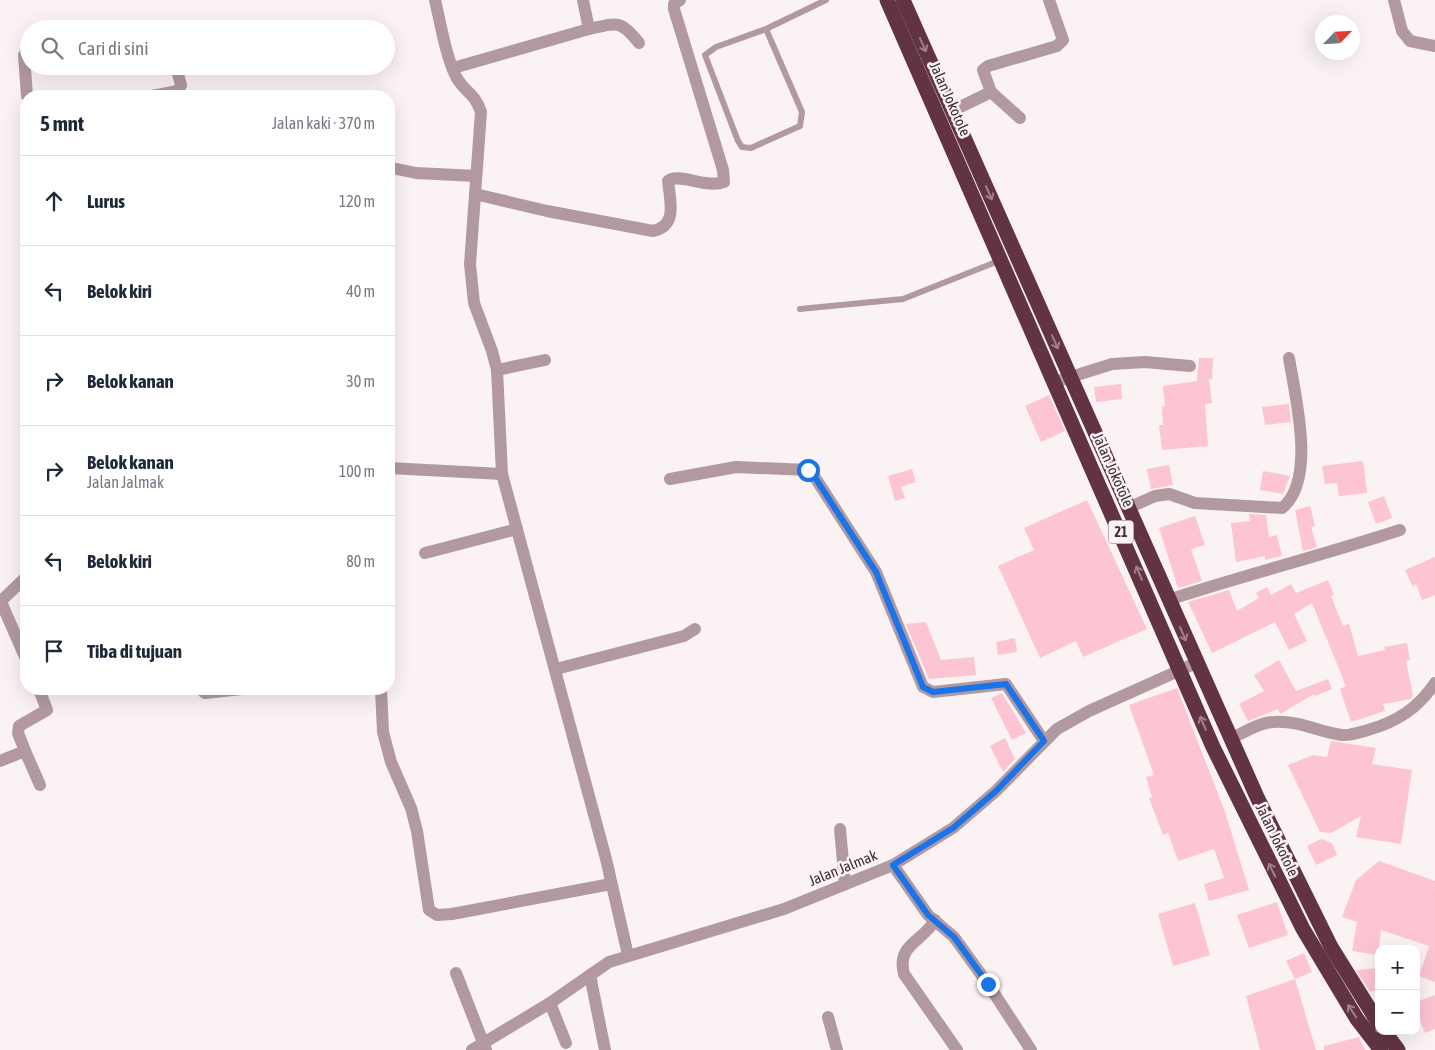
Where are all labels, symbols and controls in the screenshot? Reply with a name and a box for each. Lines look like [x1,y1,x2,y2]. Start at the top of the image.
north arrow [1315,15,1360,60]
search box [20,20,395,75]
icon: search [38,34,66,62]
text: Cari di sini [78,37,149,59]
one-way arrow [918,37,928,52]
street label: Jalan Jokotole [927,59,974,139]
text: 5 mnt [40,111,84,135]
text: Jalan kaki · 370 m [272,114,375,132]
one-way arrow [984,185,994,200]
icon: ahead [40,187,68,215]
text: Lurus [87,190,125,212]
text: 120 m [339,192,375,210]
icon: left [40,277,68,305]
text: Belok kiri [87,280,152,302]
text: 40 m [346,282,375,300]
one-way arrow [1050,334,1060,349]
icon: right [40,367,68,395]
text: Belok kanan [87,370,174,392]
text: 30 m [346,372,375,390]
street label: Jalan Jokotole [1090,430,1137,510]
text: Belok kanan [87,451,174,473]
icon: right [40,457,68,485]
route start [797,459,820,482]
text: 100 m [339,462,375,480]
text: Jalan Jalmak [87,473,164,491]
road number: 21 [1108,520,1134,544]
icon: left [40,547,68,575]
text: Belok kiri [87,550,152,572]
text: 80 m [346,552,375,570]
one-way arrow [1133,566,1143,581]
one-way arrow [1180,627,1189,642]
icon: arrive [40,637,68,665]
text: Tiba di tujuan [87,640,182,662]
one-way arrow [1198,716,1208,731]
street label: Jalan Jokotole [1252,800,1303,879]
street label: Jalan Jalmak [806,846,880,889]
one-way arrow [1267,863,1276,878]
map controls [1375,945,1420,1035]
button: + [1375,945,1420,990]
route end [977,973,1000,996]
button: − [1375,990,1420,1035]
one-way arrow [1347,1004,1357,1018]

